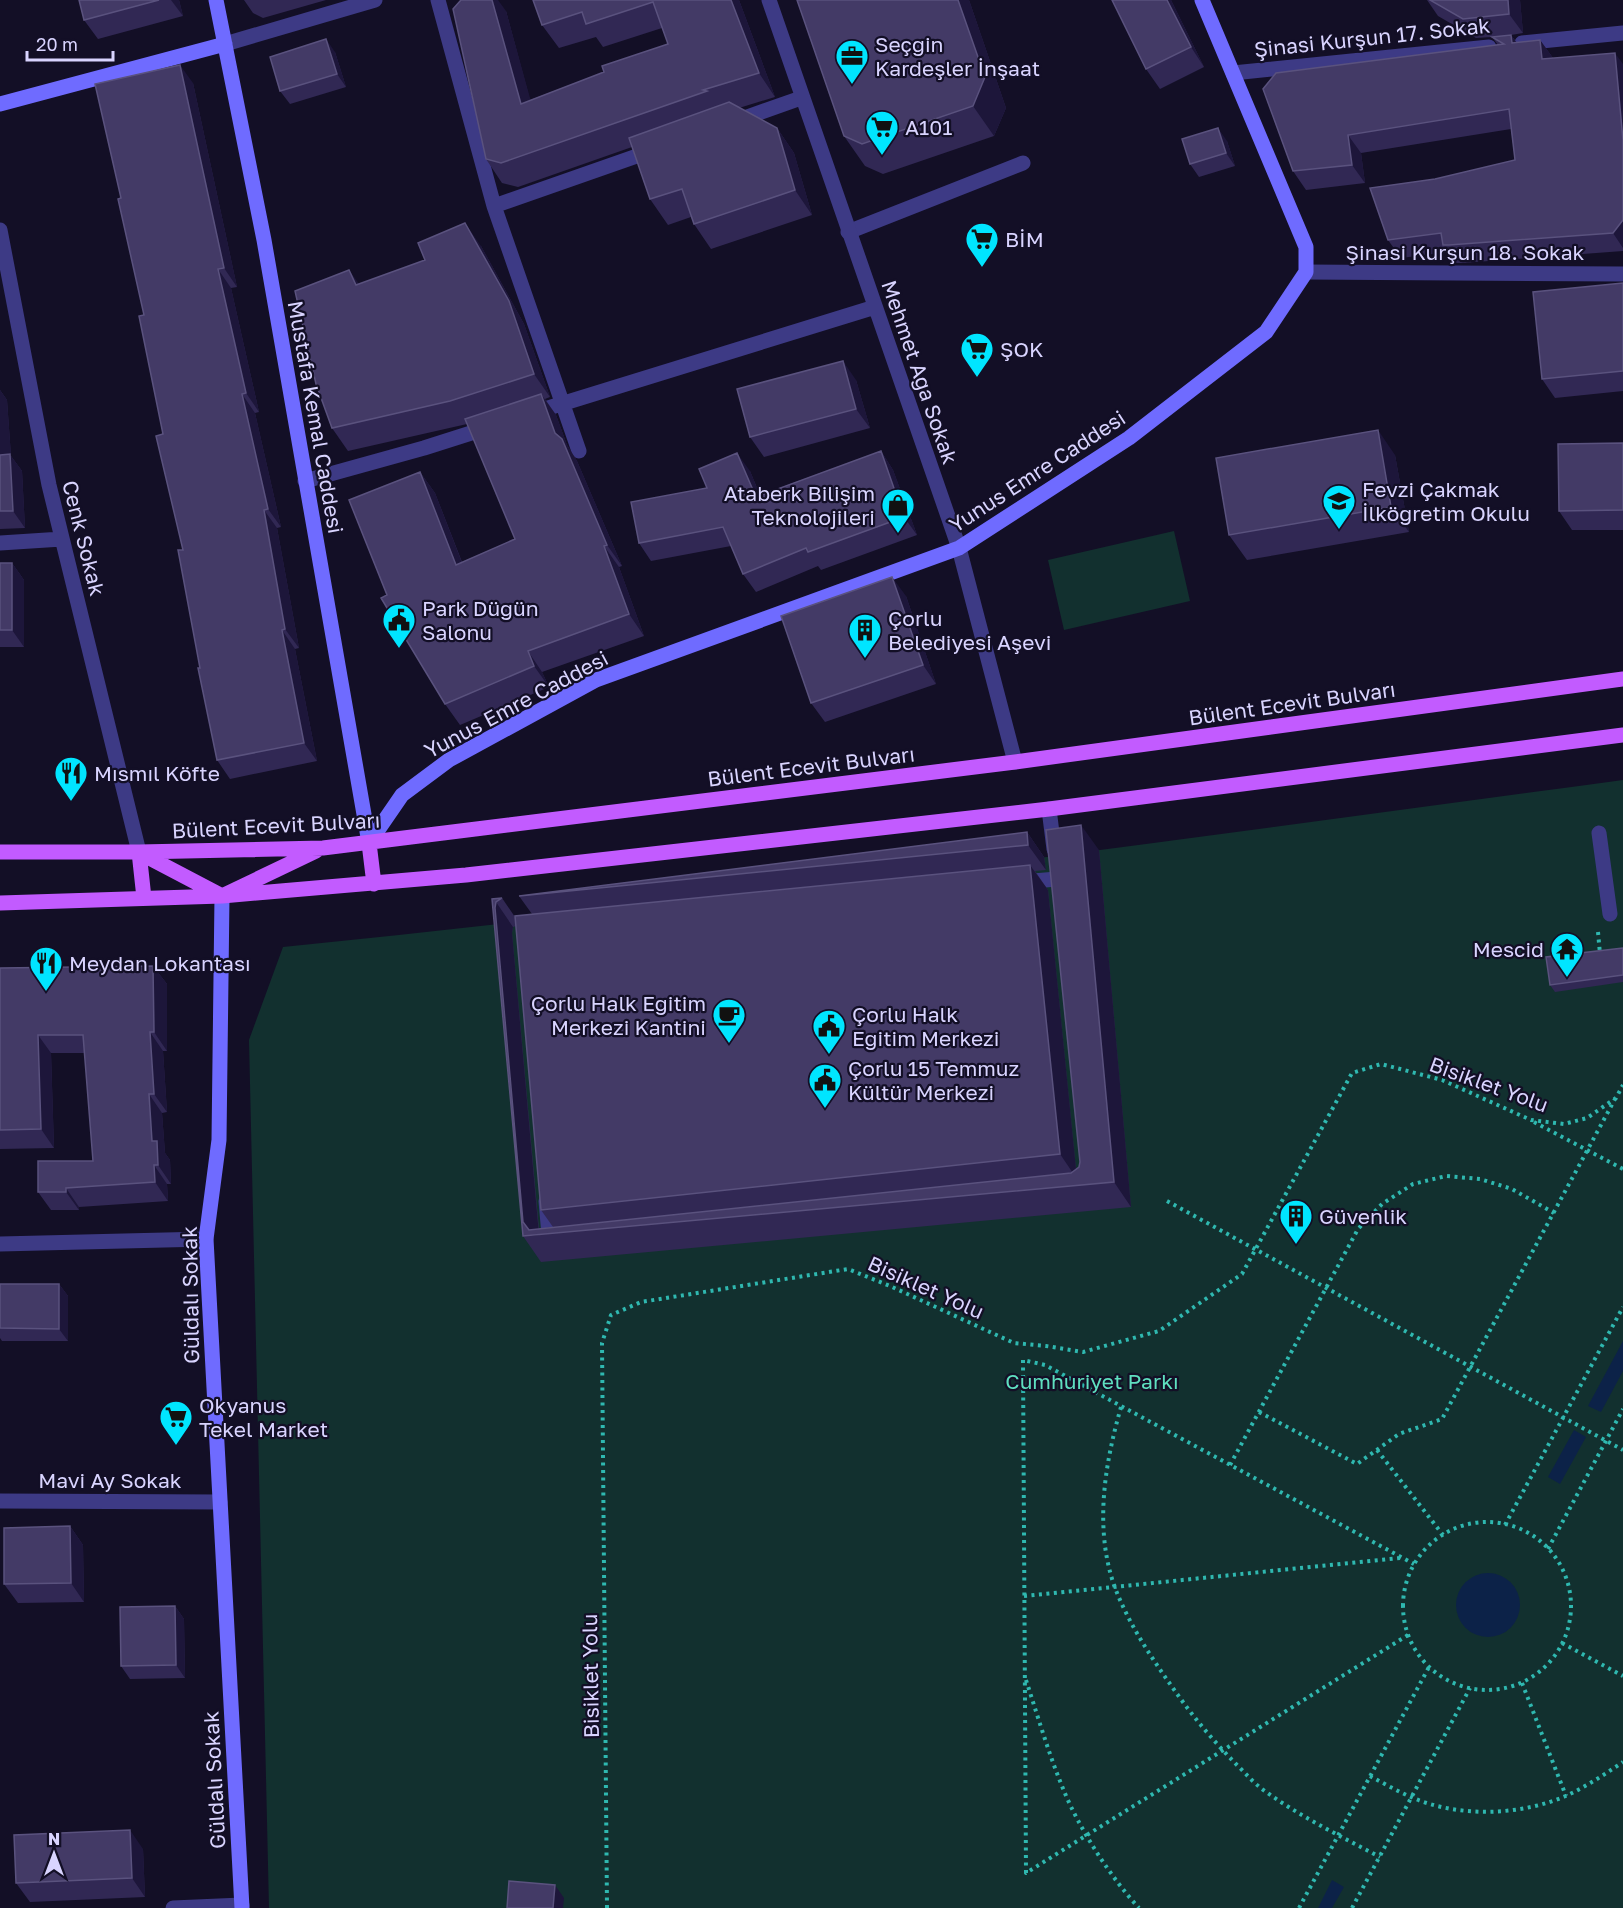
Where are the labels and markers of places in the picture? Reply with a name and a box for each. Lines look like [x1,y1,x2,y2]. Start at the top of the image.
place label: Seçgin Kardeşler İnşaat [875,31,1040,81]
office icon: Seçgin Kardeşler İnşaat [834,38,870,85]
supermarket icon: A101 [864,109,900,156]
place label: A101 [905,114,952,140]
supermarket icon: BİM [964,221,1000,268]
place label: BİM [1005,226,1044,252]
supermarket icon: ŞOK [959,331,995,378]
place label: ŞOK [1000,336,1043,362]
place label: Fevzi Çakmak İlköğretim Okulu [1362,476,1530,526]
place label: Ataberk Bilişim Teknolojileri [724,480,875,530]
school or university icon: Fevzi Çakmak İlköğretim Okulu [1321,483,1357,530]
shop icon: Ataberk Bilişim Teknolojileri [880,487,916,534]
place label: Park Düğün Salonu [422,595,539,645]
public building icon: Park Düğün Salonu [381,602,417,649]
place label: Çorlu Belediyesi Aşevi [888,605,1051,655]
building icon: Çorlu Belediyesi Aşevi [847,612,883,659]
restaurant icon: Mısmıl Köfte [53,755,89,802]
place label: Mısmıl Köfte [94,760,220,786]
temple icon: Mescid [1549,931,1585,978]
place label: Mescid [1473,936,1544,962]
restaurant icon: Meydan Lokantası [28,945,64,992]
place label: Meydan Lokantası [69,950,251,976]
place label: Çorlu Halk Eğitim Merkezi Kantini [531,990,706,1040]
cafe icon: Çorlu Halk Eğitim Merkezi Kantini [711,997,747,1044]
place label: Çorlu Halk Eğitim Merkezi [852,1001,999,1051]
public building icon: Çorlu Halk Eğitim Merkezi [811,1008,847,1055]
place label: Çorlu 15 Temmuz Kültür Merkezi [848,1055,1019,1105]
public building icon: Çorlu 15 Temmuz Kültür Merkezi [807,1062,843,1109]
building icon: Güvenlik [1278,1198,1314,1245]
place label: Güvenlik [1319,1203,1407,1229]
place label: Okyanus Tekel Market [199,1392,328,1442]
supermarket icon: Okyanus Tekel Market [158,1399,194,1446]

